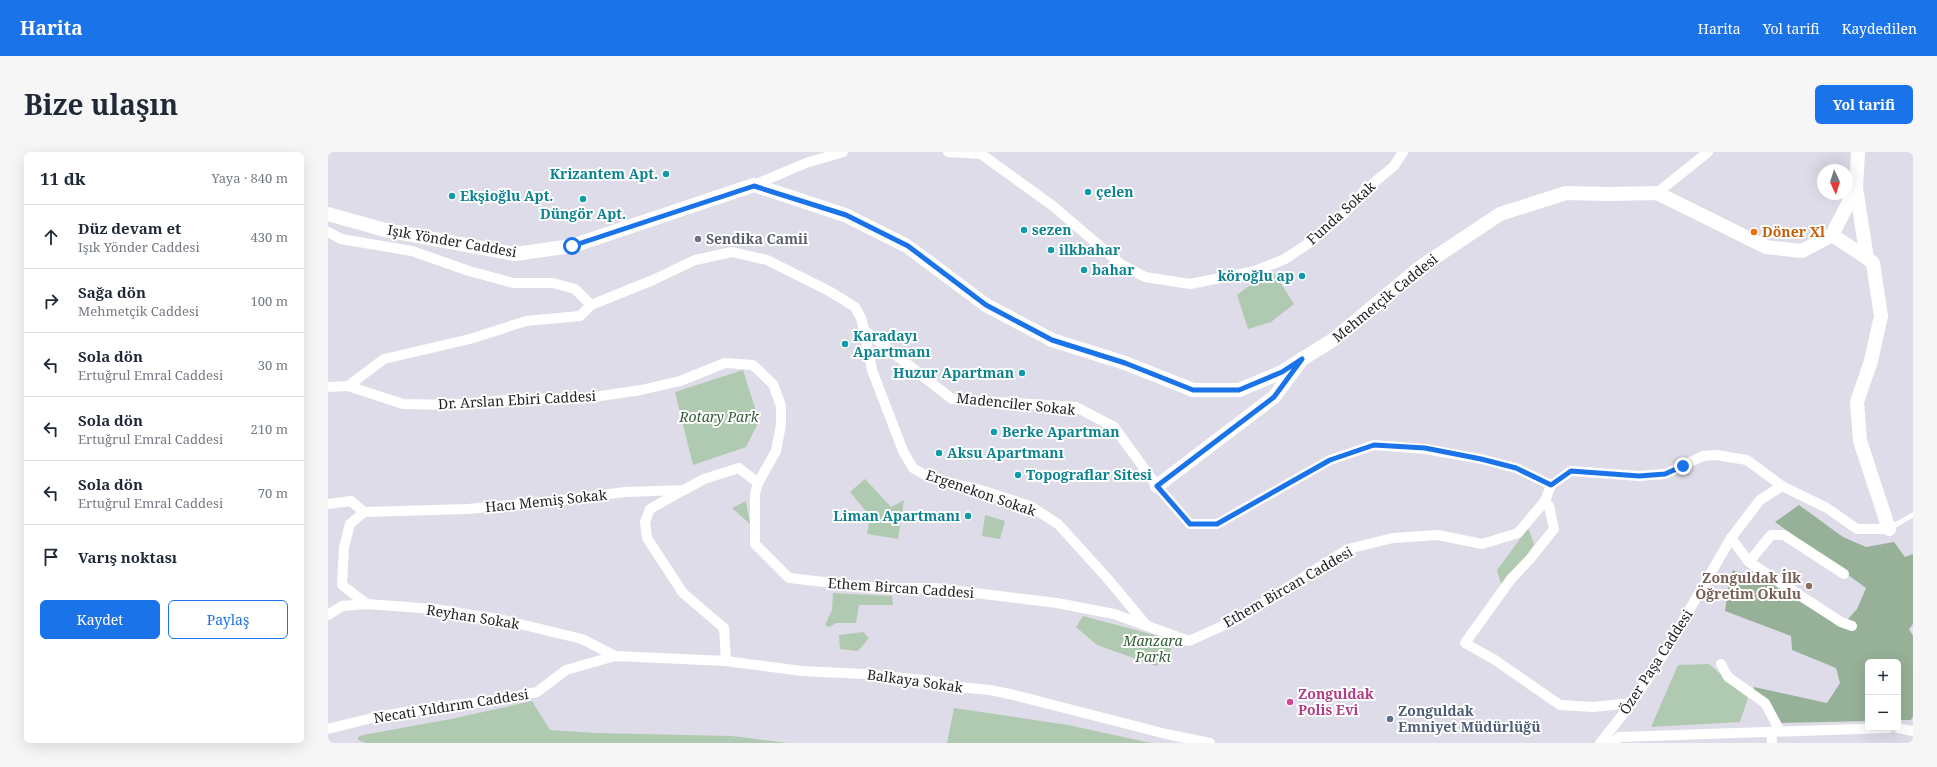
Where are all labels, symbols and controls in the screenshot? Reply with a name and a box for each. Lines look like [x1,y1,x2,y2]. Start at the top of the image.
text: Harita [20,15,83,41]
text: Harita [1698,19,1741,38]
text: Yol tarifi [1763,19,1820,38]
text: Kaydedilen [1842,19,1917,38]
text: Bize ulaşın [24,85,178,123]
button: Yol tarifi [1815,85,1913,124]
place label: Krizantem Apt. [550,164,658,183]
north arrow [1817,164,1853,200]
text: 11 dk [40,167,86,190]
text: Yaya · 840 m [211,169,288,187]
marker: Krizantem Apt. [661,169,671,179]
street label: Funda Sokak [1302,176,1380,249]
place label: çelen [1096,182,1134,201]
place label: Ekşioğlu Apt. [460,186,553,205]
marker: çelen [1083,187,1093,197]
marker: Ekşioğlu Apt. [447,191,457,201]
marker: Düngör Apt. [578,194,588,204]
place label: Düngör Apt. [540,204,626,223]
text: Düz devam et [78,218,181,238]
street label: Işık Yönder Caddesi [386,220,519,261]
place label: sezen [1032,220,1072,239]
place label: Döner Xl [1762,222,1825,241]
marker: sezen [1019,225,1029,235]
icon: ahead [40,226,62,248]
marker: Döner Xl [1749,227,1759,237]
text: 430 m [251,228,288,246]
place label: Sendika Camii [706,229,808,248]
marker: Sendika Camii [693,234,703,244]
route start [563,237,581,255]
text: Işık Yönder Caddesi [78,238,200,256]
place label: ilkbahar [1059,240,1121,259]
marker: ilkbahar [1046,245,1056,255]
street label: Mehmetçik Caddesi [1328,249,1442,346]
place label: bahar [1092,260,1135,279]
marker: bahar [1079,265,1089,275]
place label: köroğlu ap [1218,266,1294,285]
marker: köroğlu ap [1297,271,1307,281]
text: Sağa dön [78,282,146,302]
icon: right [40,290,62,312]
text: 100 m [251,292,288,310]
text: Mehmetçik Caddesi [78,302,199,320]
place label: Karadayı Apartmanı [853,326,931,361]
marker: Karadayı Apartmanı [840,339,850,349]
text: Sola dön [78,346,143,366]
icon: left [40,354,62,376]
text: 30 m [258,356,288,374]
place label: Huzur Apartman [893,363,1014,382]
text: Ertuğrul Emral Caddesi [78,366,223,384]
marker: Huzur Apartman [1017,368,1027,378]
street label: Dr. Arslan Ebiri Caddesi [437,386,597,413]
street label: Madenciler Sokak [956,388,1077,419]
park label: Rotary Park [678,407,760,426]
text: Sola dön [78,410,143,430]
icon: left [40,418,62,440]
text: 210 m [251,420,288,438]
place label: Berke Apartman [1002,422,1120,441]
marker: Berke Apartman [989,427,999,437]
text: Ertuğrul Emral Caddesi [78,430,223,448]
place label: Aksu Apartmanı [947,443,1064,462]
marker: Aksu Apartmanı [934,448,944,458]
route end [1674,457,1692,475]
street label: Ergenekon Sokak [923,465,1040,521]
place label: Topograflar Sitesi [1026,465,1152,484]
marker: Topograflar Sitesi [1013,470,1023,480]
text: Sola dön [78,474,143,494]
icon: left [40,482,62,504]
text: 70 m [258,484,288,502]
street label: Hacı Memiş Sokak [484,485,609,516]
text: Ertuğrul Emral Caddesi [78,494,223,512]
place label: Liman Apartmanı [833,506,960,525]
marker: Liman Apartmanı [963,511,973,521]
street label: Ethem Bircan Caddesi [1220,541,1356,631]
icon: arrive [40,546,62,568]
text: Varış noktası [78,547,177,567]
place label: Zonguldak İlk Öğretim Okulu [1695,568,1801,603]
street label: Ethem Bircan Caddesi [827,573,975,602]
marker: Zonguldak İlk Öğretim Okulu [1804,581,1814,591]
button: Kaydet [40,600,160,639]
button: Paylaş [168,600,288,639]
street label: Reyhan Sokak [425,600,522,633]
street label: Özer Paşa Caddesi [1615,605,1697,718]
park label: Manzara Parkı [1122,631,1184,666]
map controls [1865,659,1901,731]
button: + [1865,659,1901,695]
street label: Balkaya Sokak [866,664,965,697]
street label: Necati Yıldırım Caddesi [372,684,530,727]
place label: Zonguldak Polis Evi [1298,684,1374,719]
button: − [1865,695,1901,731]
marker: Zonguldak Polis Evi [1285,697,1295,707]
place label: Zonguldak Emniyet Müdürlüğü [1398,701,1541,736]
marker: Zonguldak Emniyet Müdürlüğü [1385,714,1395,724]

